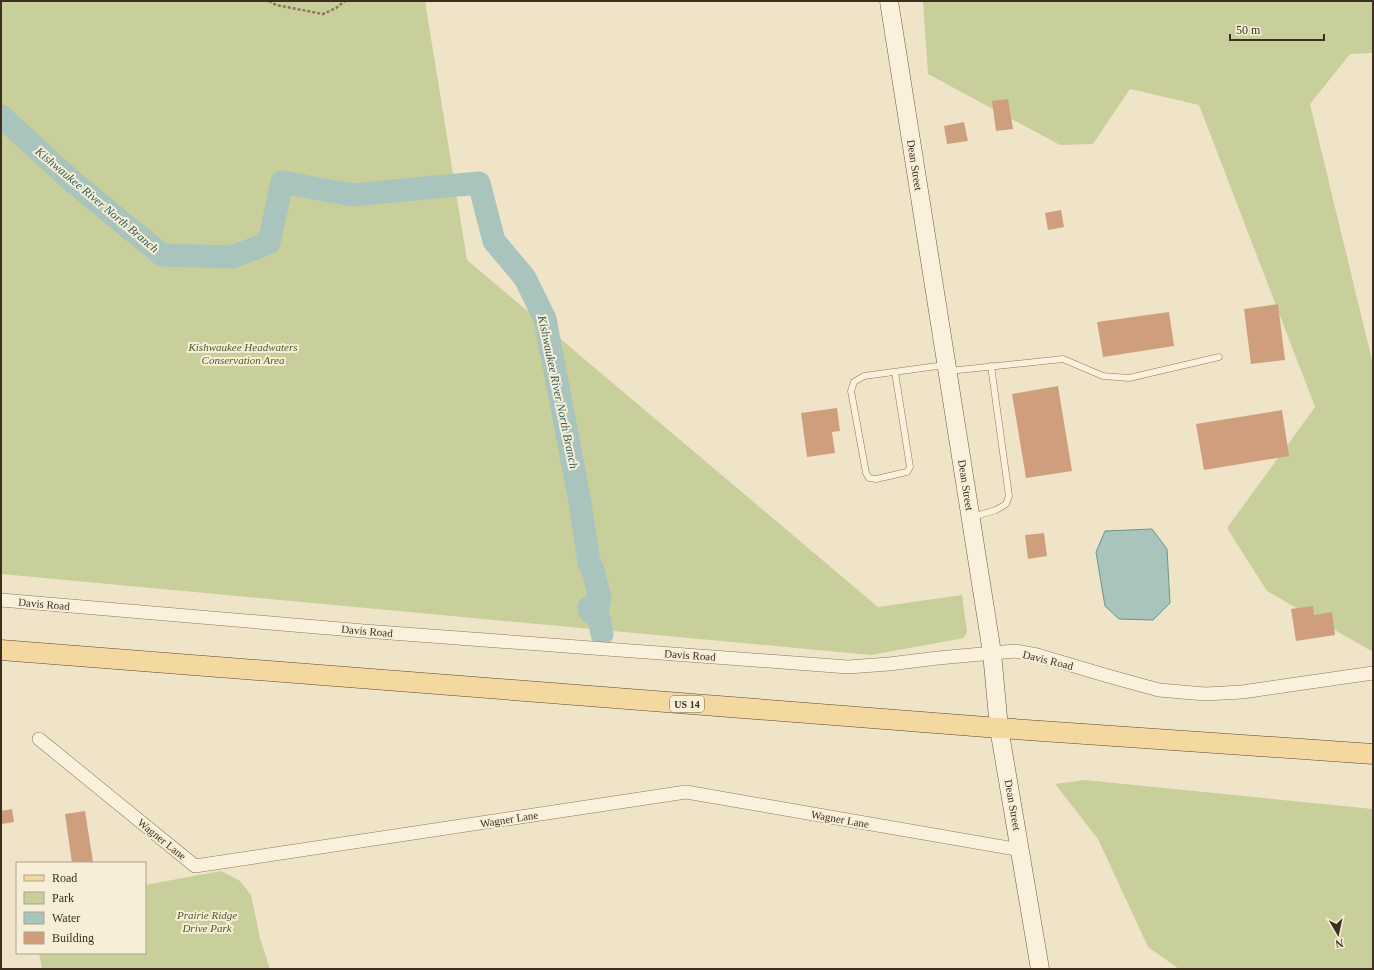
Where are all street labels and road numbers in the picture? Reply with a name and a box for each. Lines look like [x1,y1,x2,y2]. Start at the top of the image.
street label: Dean Street [905,139,925,191]
street label: Dean Street [956,459,976,511]
street label: Davis Road [18,596,71,612]
street label: Davis Road [341,623,394,639]
street label: Davis Road [664,647,717,663]
street label: Davis Road [1021,648,1075,672]
road number: US 14 [670,696,704,712]
street label: Dean Street [1003,779,1023,831]
street label: Wagner Lane [479,808,539,830]
street label: Wagner Lane [810,808,870,830]
street label: Wagner Lane [135,816,189,862]

